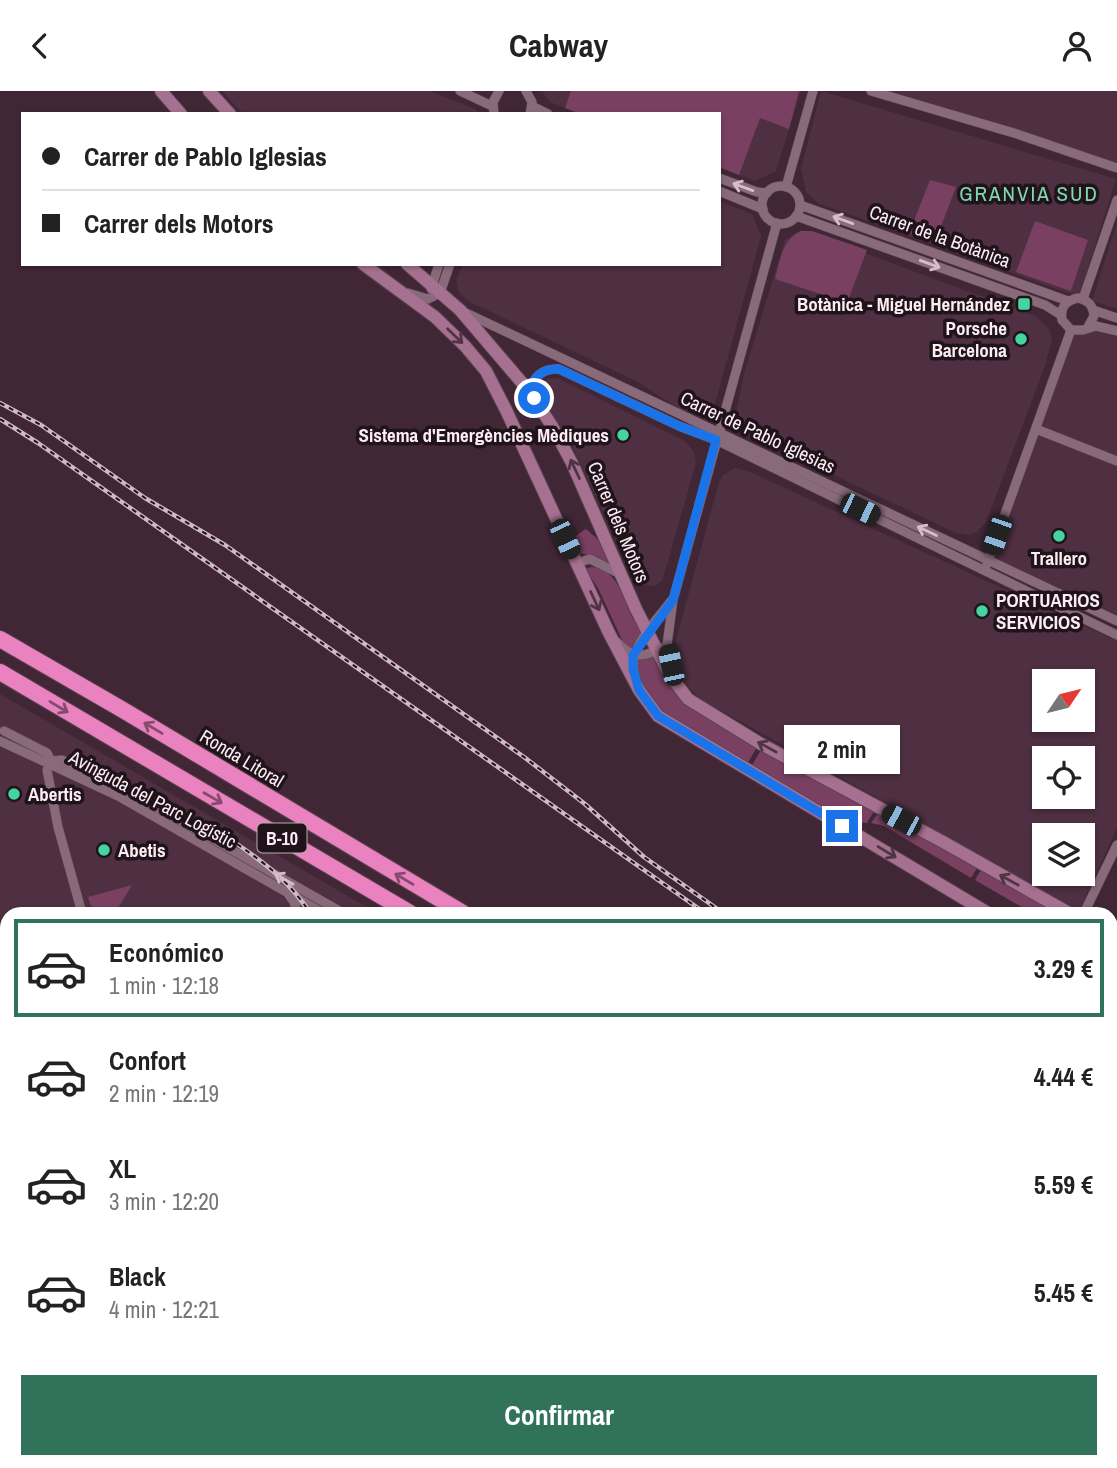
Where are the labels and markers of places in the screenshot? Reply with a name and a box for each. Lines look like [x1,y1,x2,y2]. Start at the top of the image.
place label: Botànica - Miguel Hernández [797,291,1010,317]
marker: Botànica - Miguel Hernández [1016,296,1032,312]
place label: Porsche Barcelona [932,315,1007,363]
marker: Porsche Barcelona [1013,331,1029,347]
place label: Sistema d'Emergències Mèdiques [359,422,609,448]
marker: Sistema d'Emergències Mèdiques [615,427,631,443]
marker: Trallero [1051,528,1067,544]
place label: Trallero [1031,545,1087,571]
place label: PORTUARIOS SERVICIOS [996,587,1100,635]
marker: PORTUARIOS SERVICIOS [974,603,990,619]
place label: Abertis [28,781,82,807]
marker: Abertis [6,786,22,802]
place label: Abetis [118,837,166,863]
marker: Abetis [96,842,112,858]

